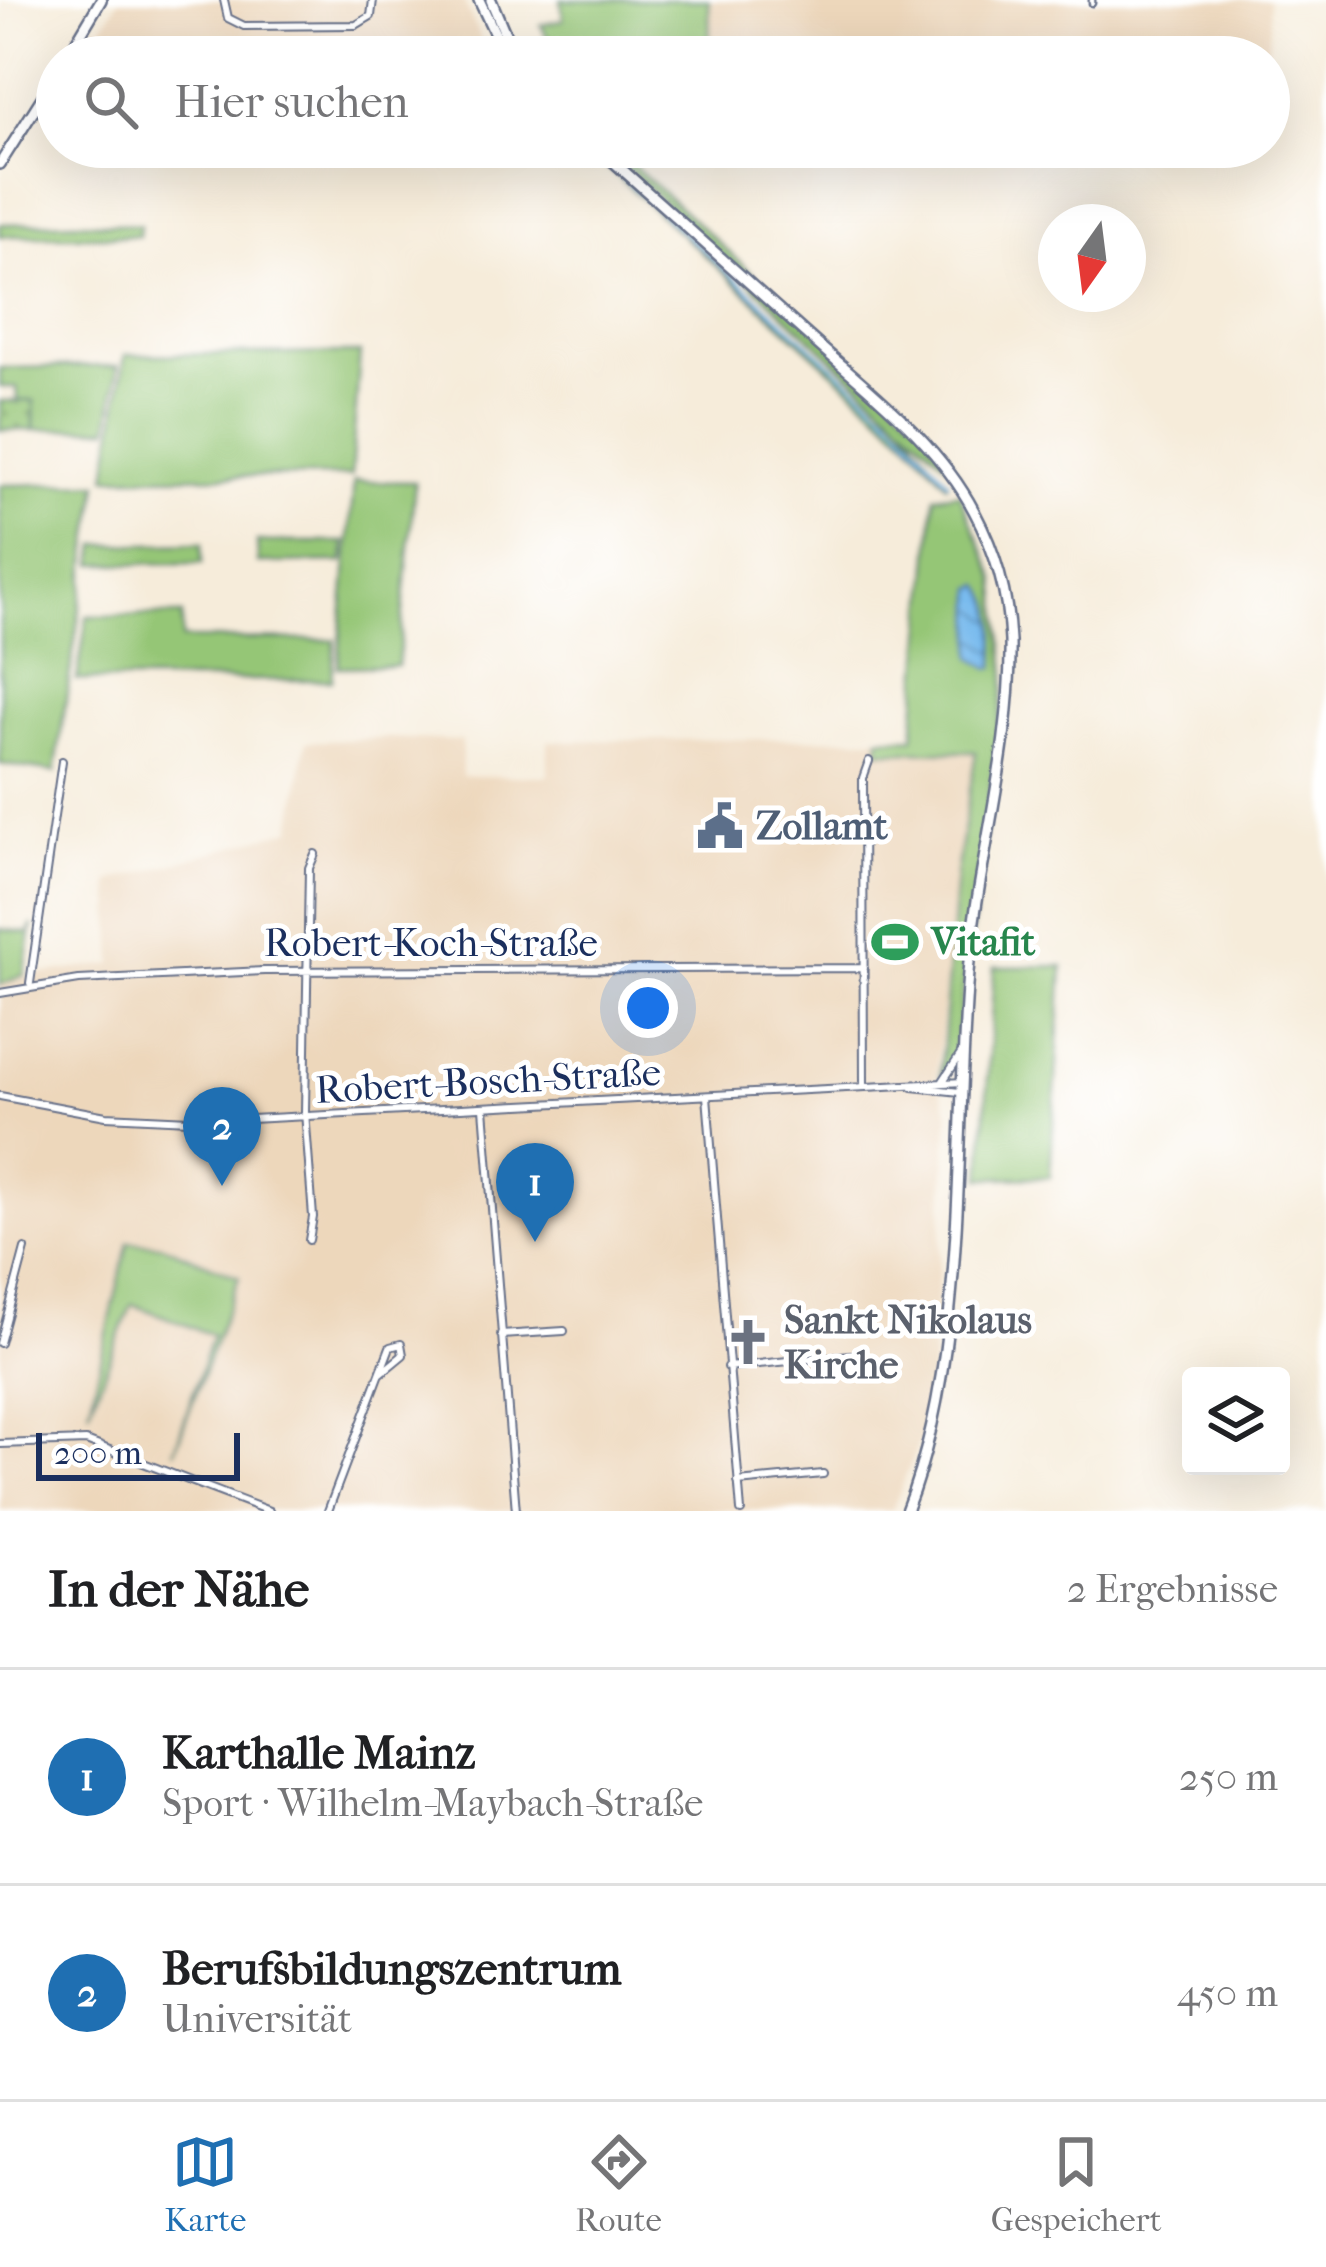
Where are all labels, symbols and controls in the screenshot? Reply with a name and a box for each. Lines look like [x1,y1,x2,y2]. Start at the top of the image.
search box [36,36,1290,168]
icon: search [78,69,144,135]
text: Hier suchen [174,76,409,129]
north arrow [1038,204,1146,312]
public building icon: Zollamt [695,801,745,851]
place label: Zollamt [756,803,889,849]
sports icon: Vitafit [870,917,920,967]
place label: Vitafit [930,919,1036,965]
street label: Robert-Koch-Straße [264,920,598,966]
your location [618,978,678,1038]
street label: Robert-Bosch-Straße [314,1049,662,1113]
pin: 2 [183,1087,261,1186]
pin: 1 [496,1143,574,1242]
place label: Sankt Nikolaus Kirche [784,1297,1032,1388]
church icon: Sankt Nikolaus Kirche [723,1317,773,1367]
map controls [1182,1367,1290,1475]
button: layers [1182,1367,1290,1475]
scale bar [36,1427,240,1480]
text: 200 m [54,1434,142,1473]
text: In der Nähe [48,1559,309,1619]
text: 2 Ergebnisse [1067,1566,1278,1612]
text: Karthalle Mainz [162,1727,475,1780]
text: 1 [80,1754,94,1800]
text: 250 m [1179,1754,1278,1800]
text: Sport · Wilhelm-Maybach-Straße [162,1780,703,1826]
text: Berufsbildungszentrum [162,1943,621,1996]
text: 2 [77,1970,97,2016]
text: 450 m [1177,1970,1278,2016]
text: Universität [162,1996,352,2042]
tab: Karte [164,2129,246,2240]
tab: Route [575,2129,662,2240]
tab: Gespeichert [991,2129,1162,2240]

